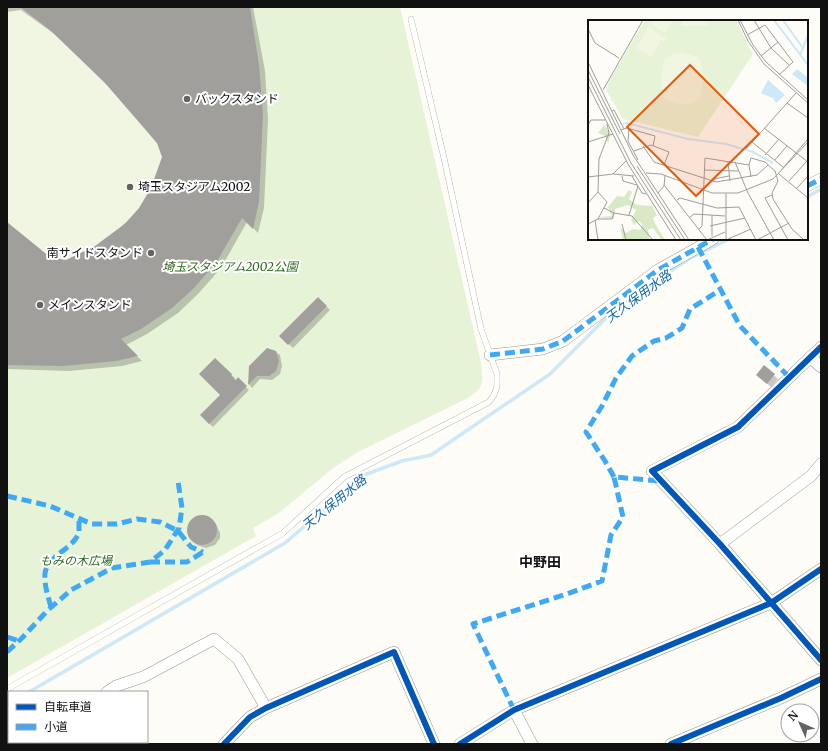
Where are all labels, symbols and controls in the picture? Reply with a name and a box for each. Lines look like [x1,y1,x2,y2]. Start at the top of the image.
inset map [588,20,808,240]
place label: バックスタンド [195,91,279,106]
marker: バックスタンド [182,94,192,104]
place label: 埼玉スタジアム2002 [138,179,250,194]
marker: 埼玉スタジアム2002 [125,182,135,192]
place label: 南サイドスタンド [47,245,143,260]
marker: 南サイドスタンド [146,248,156,258]
park label: 埼玉スタジアム2002公園 [162,259,300,274]
water label: 天久保用水路 [602,266,676,326]
place label: メインスタンド [48,297,132,312]
marker: メインスタンド [35,300,45,310]
water label: 天久保用水路 [299,471,371,534]
park label: もみの木広場 [40,553,114,568]
district label: 中野田 [519,553,561,571]
legend [8,691,148,743]
text: 自転車道 [44,699,92,714]
north arrow [780,703,820,743]
text: N [785,708,801,724]
text: 小道 [44,719,68,734]

